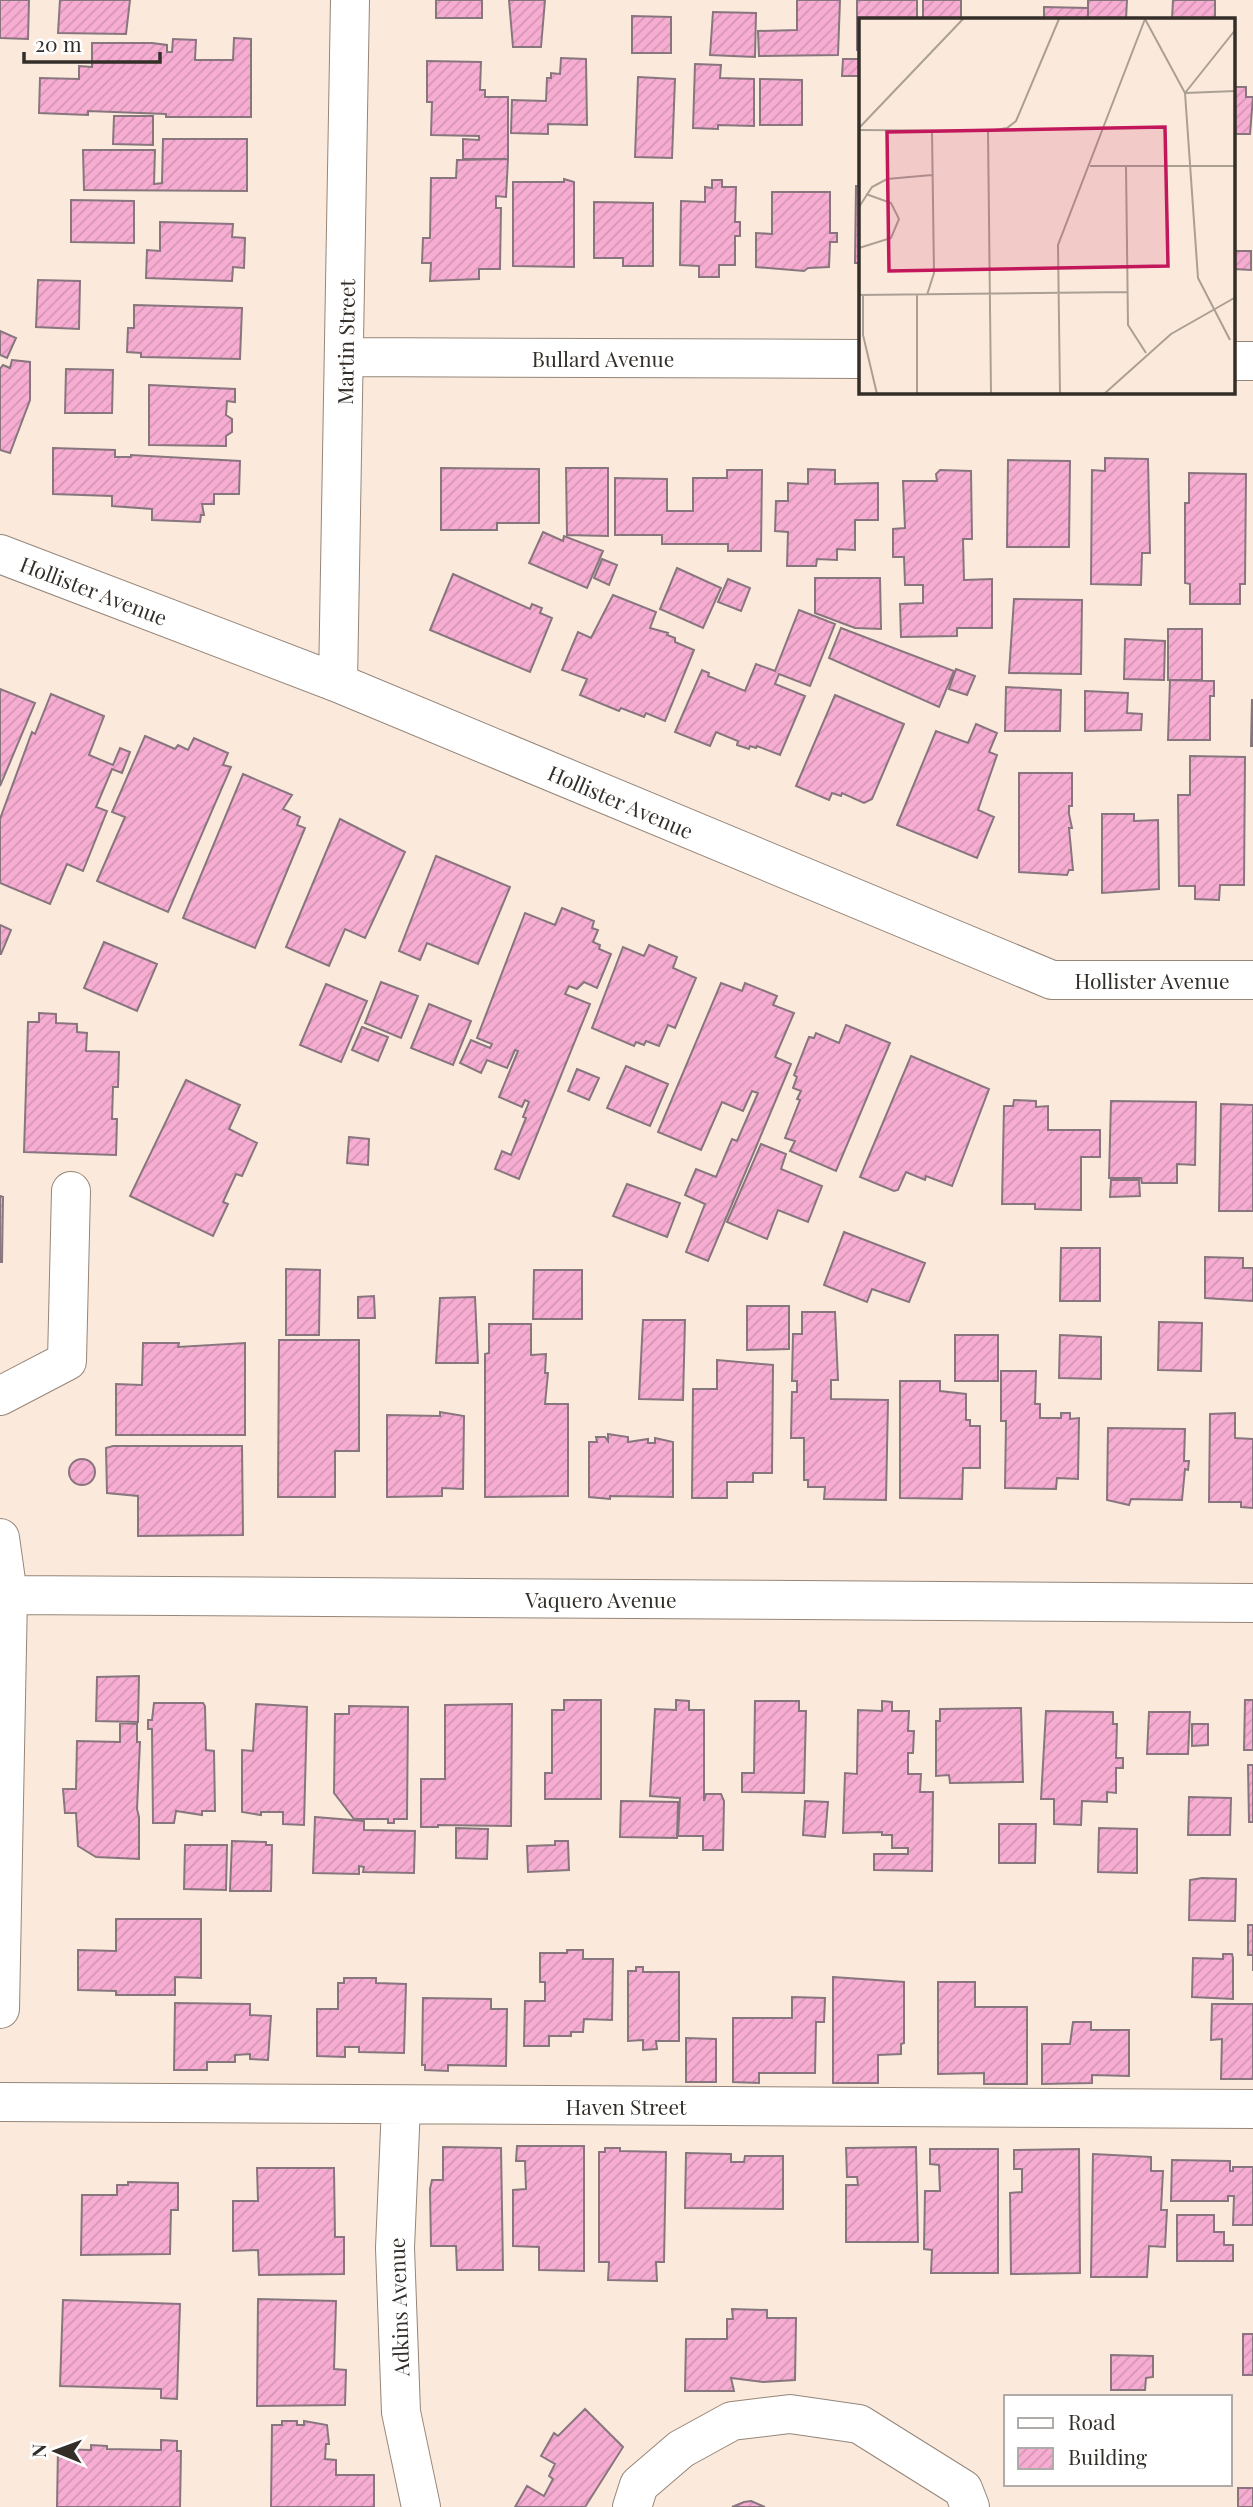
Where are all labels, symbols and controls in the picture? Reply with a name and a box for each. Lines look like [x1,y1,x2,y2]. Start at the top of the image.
inset map [859,18,1236,394]
scale bar [24,21,161,65]
text: 20 m [35,29,82,57]
street label: Martin Street [330,278,360,405]
street label: Bullard Avenue [532,344,674,372]
street label: Hollister Avenue [17,549,171,631]
street label: Hollister Avenue [544,758,698,844]
street label: Hollister Avenue [1074,966,1230,994]
street label: Vaquero Avenue [524,1585,677,1613]
street label: Haven Street [565,2092,687,2120]
street label: Adkins Avenue [382,2237,414,2378]
legend [1004,2395,1232,2486]
text: Road [1068,2407,1116,2435]
north arrow [21,2416,91,2486]
text: Building [1068,2442,1147,2470]
text: N [25,2443,51,2458]

